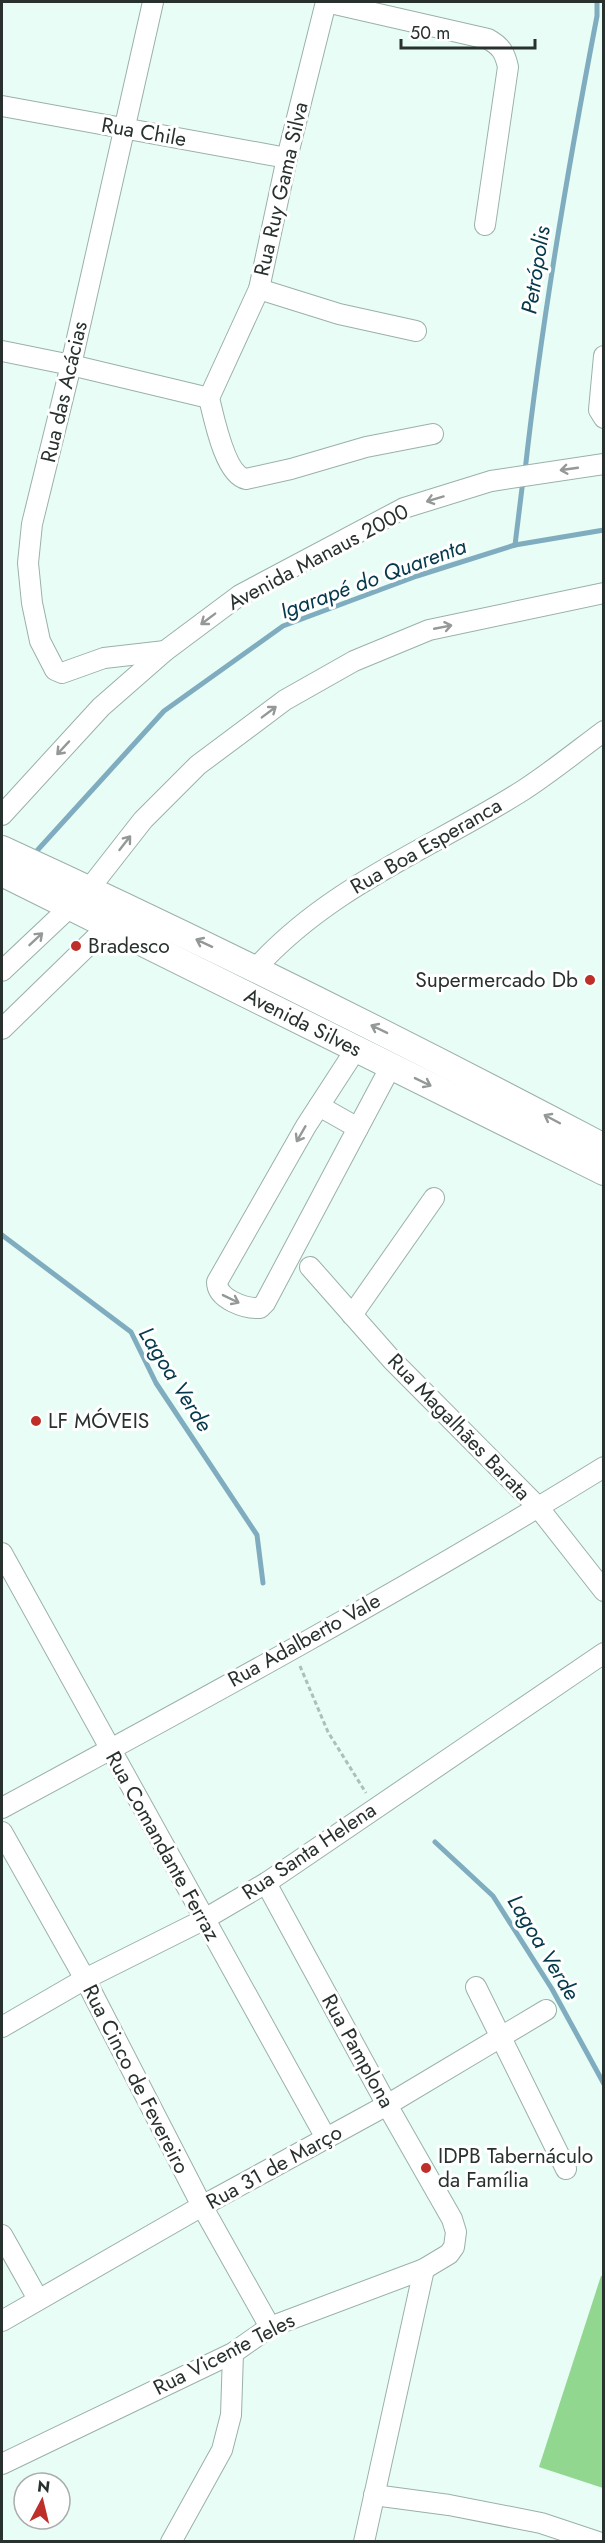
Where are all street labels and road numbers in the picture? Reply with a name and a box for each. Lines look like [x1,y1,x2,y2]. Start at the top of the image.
street label: Rua Ruy Gama Silva [246,99,316,279]
street label: Rua Chile [99,110,189,154]
street label: Rua das Acácias [33,318,95,466]
street label: Avenida Manaus 2000 [222,497,414,617]
street label: Rua Boa Esperanca [345,790,507,902]
street label: Avenida Silves [239,981,367,1064]
street label: Rua Magalhães Barata [381,1347,537,1507]
street label: Rua Adalberto Vale [222,1586,386,1694]
street label: Rua Comandante Ferraz [98,1746,228,1947]
street label: Rua Santa Helena [236,1795,382,1907]
street label: Rua Cinco de Fevereiro [75,1979,197,2179]
street label: Rua Pamplona [314,1989,402,2113]
street label: Rua 31 de Março [201,2117,347,2217]
street label: Rua Vicente Teles [148,2305,300,2403]

